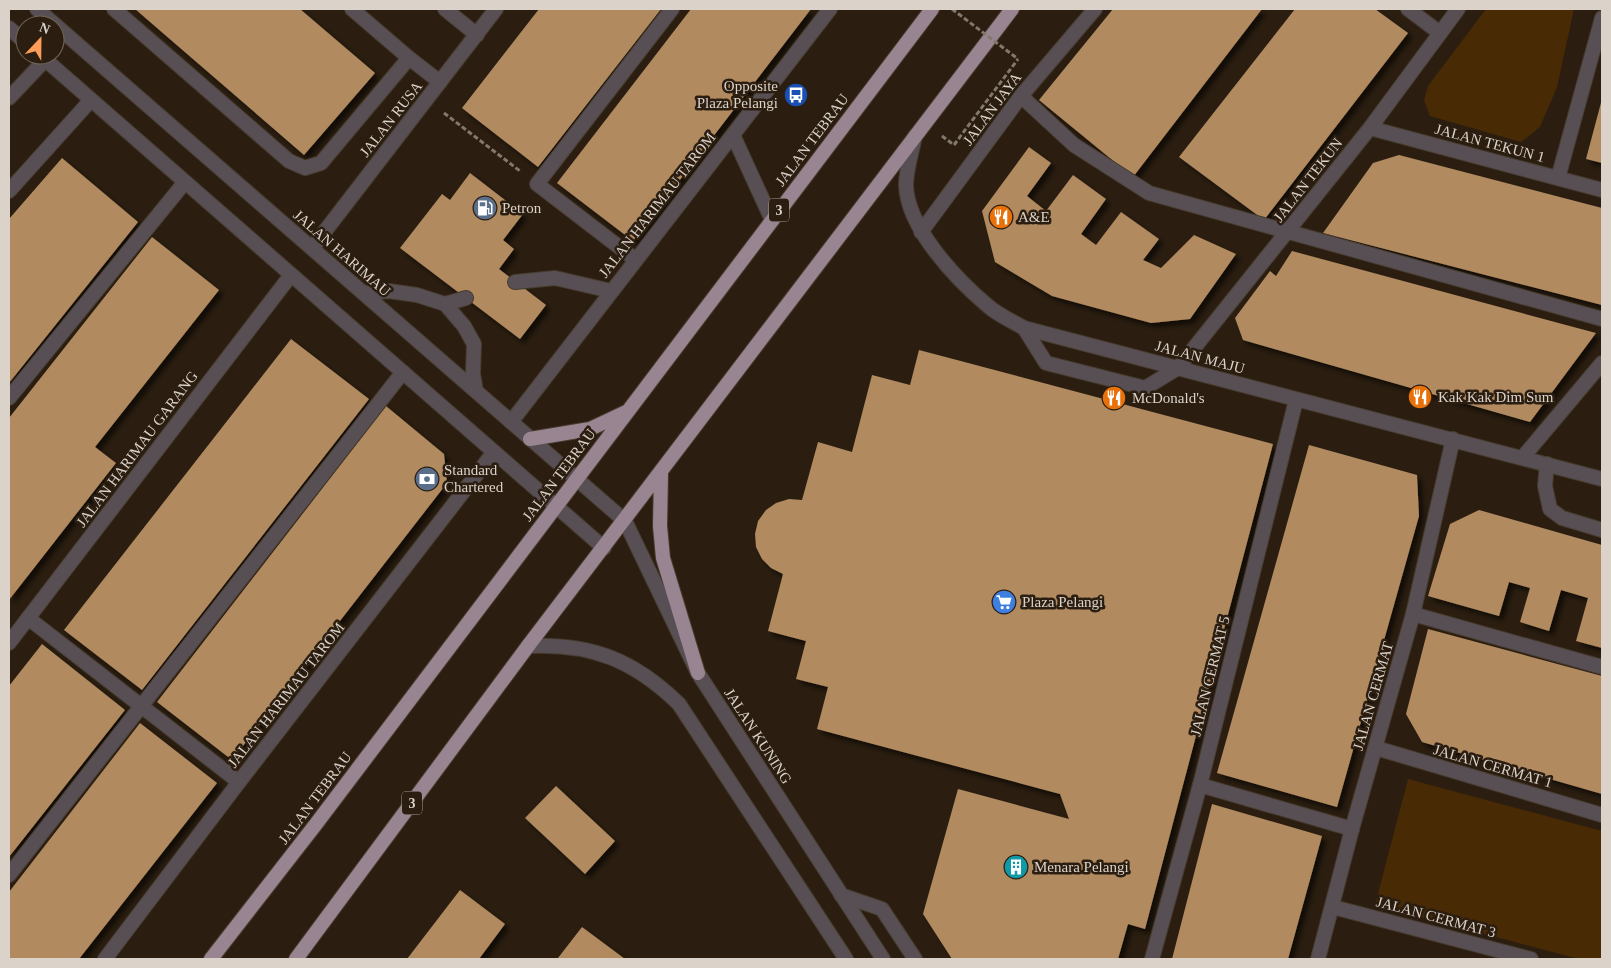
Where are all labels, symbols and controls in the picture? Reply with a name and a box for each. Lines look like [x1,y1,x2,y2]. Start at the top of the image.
north arrow [15,15,65,65]
text: N [37,20,52,37]
street label: JALAN JAYA [960,69,1025,148]
street label: JALAN RUSA [357,78,425,160]
place label: Opposite Plaza Pelangi [697,78,778,111]
bus stop icon: Opposite Plaza Pelangi [783,82,809,108]
street label: JALAN TEBRAU [772,91,852,189]
street label: JALAN TEKUN 1 [1433,121,1547,165]
street label: JALAN HARIMAU TAROM [595,129,719,281]
street label: JALAN TEKUN [1270,135,1346,225]
fuel station icon: Petron [472,195,498,221]
road number: 3 [769,198,789,222]
place label: Petron [502,200,542,216]
restaurant icon: A&E [988,204,1014,230]
street label: JALAN HARIMAU [290,207,394,299]
place label: A&E [1018,209,1050,225]
street label: JALAN MAJU [1153,337,1247,377]
street label: JALAN HARIMAU GARANG [73,368,201,530]
restaurant icon: Kak Kak Dim Sum [1407,384,1433,410]
restaurant icon: McDonald's [1101,385,1127,411]
place label: Kak Kak Dim Sum [1438,389,1554,405]
place label: McDonald's [1132,390,1205,406]
street label: JALAN TEBRAU [519,426,599,524]
place label: Standard Chartered [444,462,504,495]
bank icon: Standard Chartered [414,466,440,492]
supermarket icon: Plaza Pelangi [991,589,1017,615]
place label: Plaza Pelangi [1022,594,1103,610]
street label: JALAN CERMAT 5 [1187,614,1233,738]
street label: JALAN HARIMAU TAROM [224,619,348,771]
street label: JALAN CERMAT [1350,640,1396,752]
street label: JALAN KUNING [721,685,795,787]
street label: JALAN CERMAT 1 [1432,741,1554,791]
street label: JALAN TEBRAU [275,749,355,847]
road number: 3 [402,791,422,814]
building icon: Menara Pelangi [1003,854,1029,880]
place label: Menara Pelangi [1034,859,1129,875]
street label: JALAN CERMAT 3 [1374,893,1498,941]

